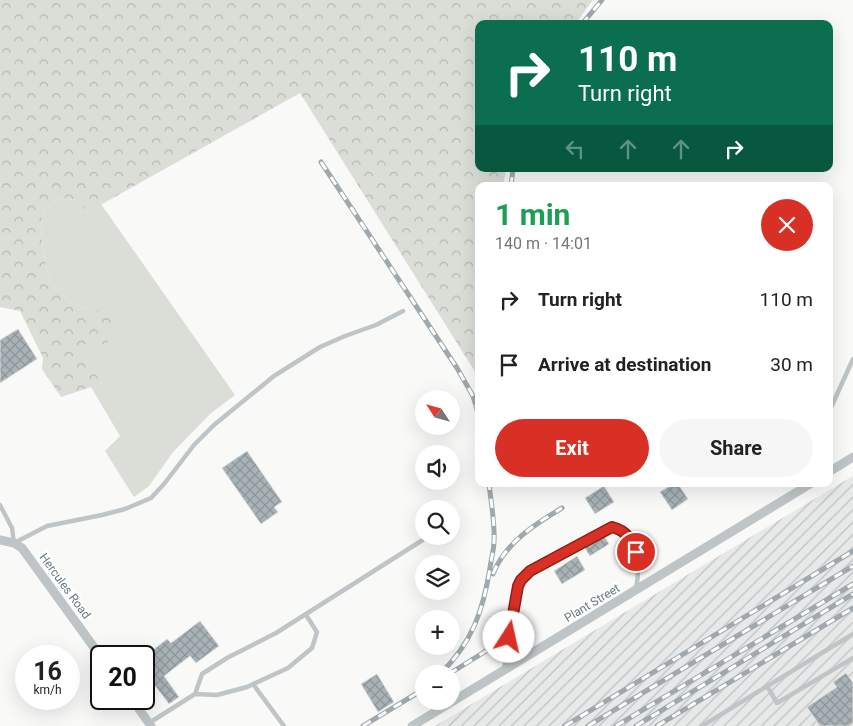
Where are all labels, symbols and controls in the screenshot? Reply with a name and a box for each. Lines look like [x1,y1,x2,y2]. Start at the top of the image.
text: 110 m [578,39,677,80]
icon: right [495,40,560,105]
text: Turn right [578,81,672,106]
icon: left [561,135,589,163]
icon: ahead [614,135,642,163]
icon: ahead [667,135,695,163]
icon: right [720,135,748,163]
text: 1 min [495,197,570,232]
button: close [761,199,813,251]
text: 140 m · 14:01 [495,234,592,253]
icon: right [495,286,523,314]
text: Turn right [538,288,622,311]
text: 110 m [760,288,813,311]
icon: arrive [495,351,523,379]
text: Arrive at destination [538,353,711,376]
text: 30 m [770,353,813,376]
north arrow [415,390,460,435]
map controls [415,390,460,710]
button: Exit [495,419,649,477]
button: Share [659,419,813,477]
button: sound [415,445,460,490]
button: search [415,500,460,545]
pin [615,531,657,573]
icon: arrive [622,538,650,566]
street label: Hercules Road [36,550,94,622]
button: layers [415,555,460,600]
street label: Plant Street [562,581,622,625]
button: + [415,610,460,655]
position arrow [482,610,534,662]
speed limit sign: 20 [90,645,155,710]
text: 16 [33,657,62,686]
button: − [415,665,460,710]
text: km/h [33,683,62,697]

